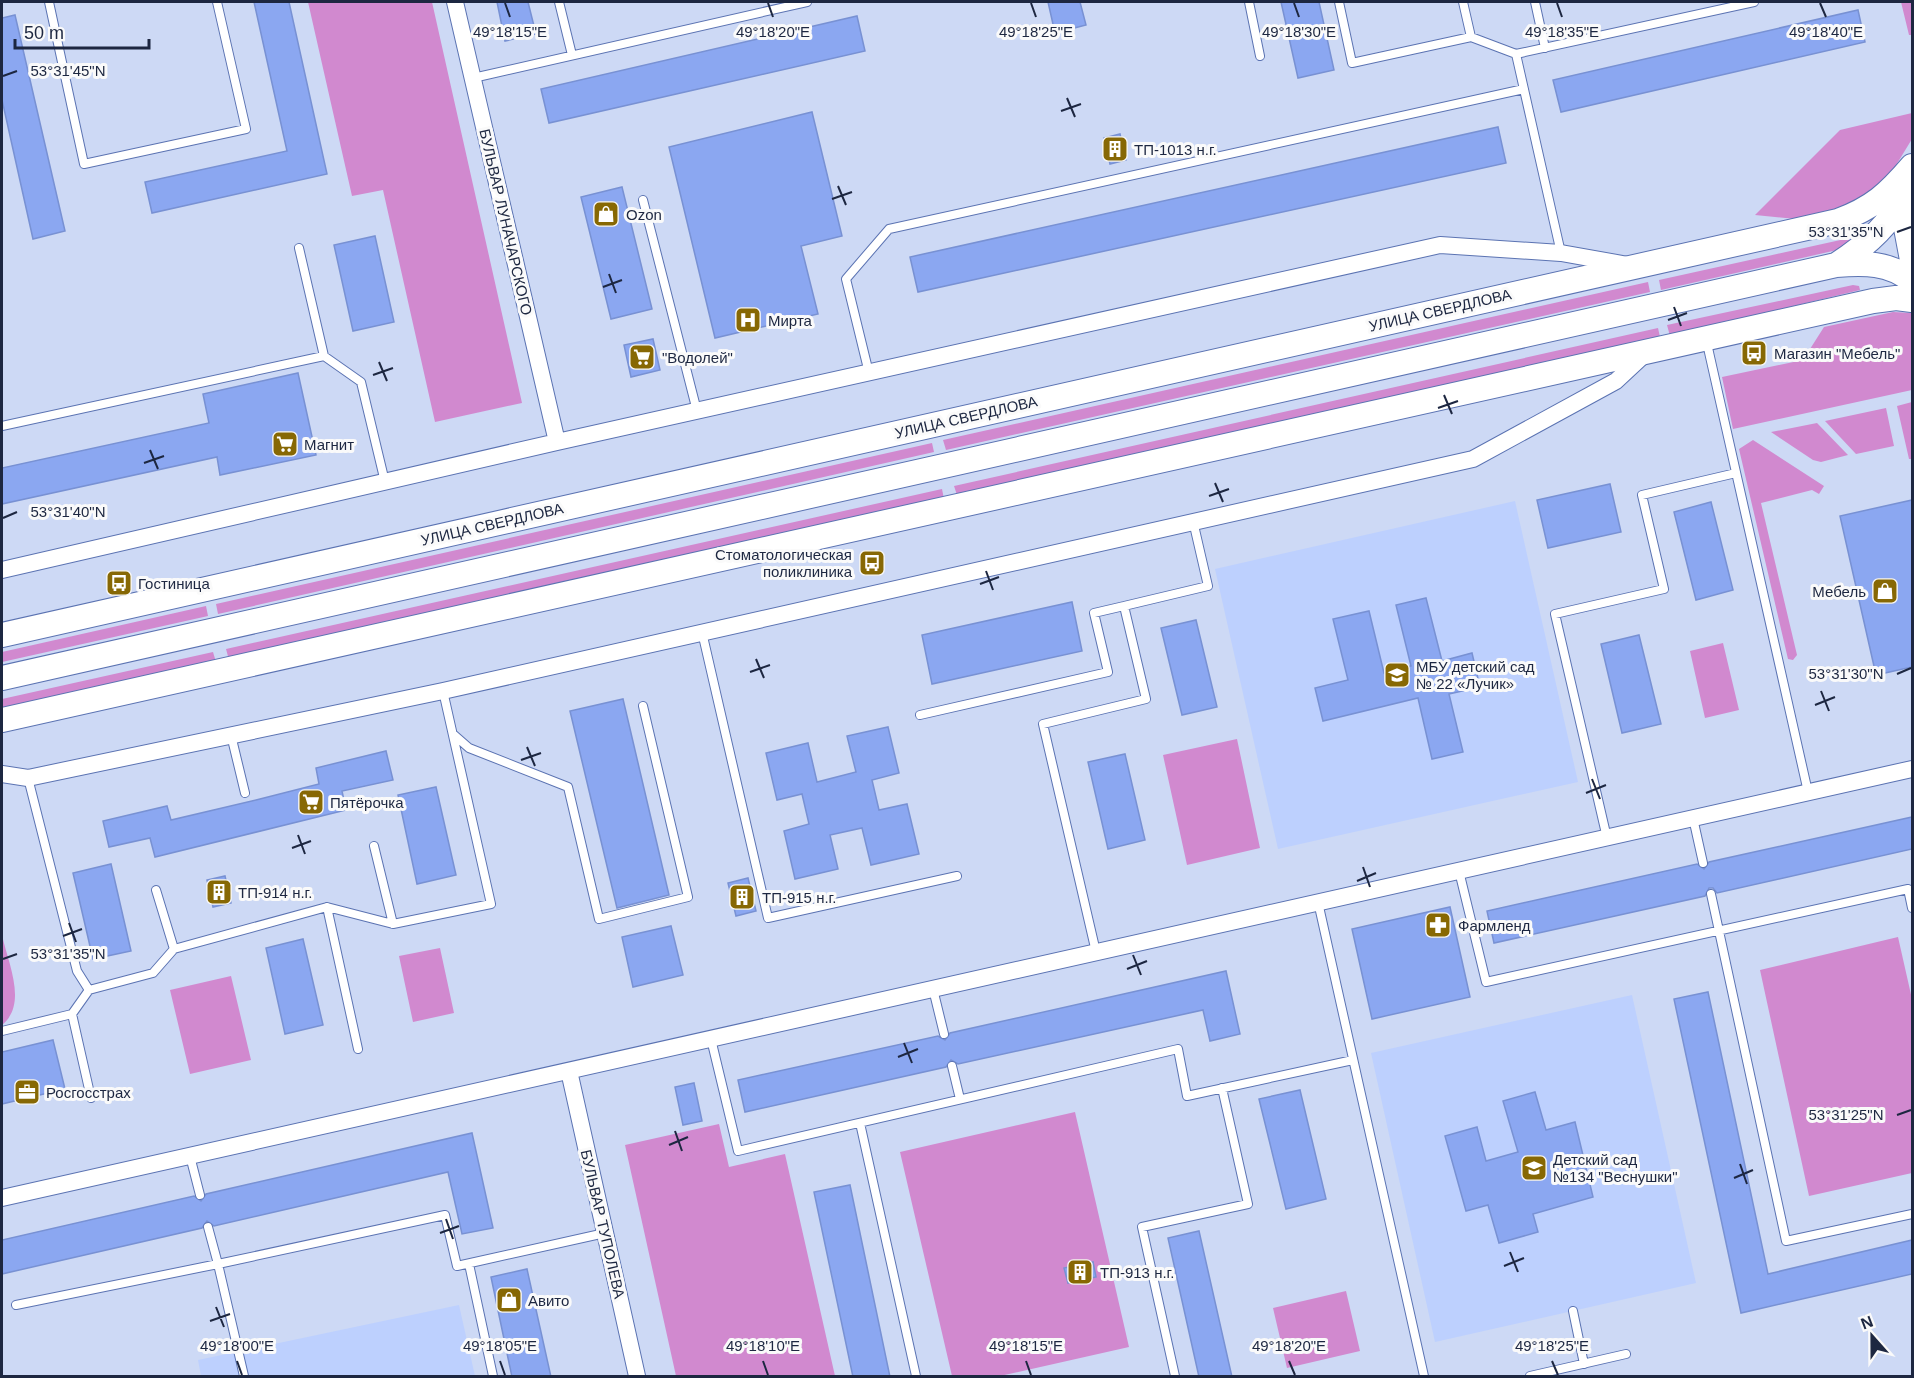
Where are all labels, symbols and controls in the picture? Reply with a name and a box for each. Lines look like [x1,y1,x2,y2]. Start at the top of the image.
scale bar [15,12,148,50]
text: 50 m [24,23,64,43]
text: 49°18'15"E [473,23,547,40]
text: 49°18'20"E [736,23,810,40]
text: 49°18'25"E [999,23,1073,40]
text: 49°18'30"E [1262,23,1336,40]
text: 49°18'35"E [1525,23,1599,40]
text: 49°18'40"E [1789,23,1863,40]
text: 53°31'45"N [30,62,106,79]
street label: БУЛЬВАР ЛУНАЧАРСКОГО [476,127,536,317]
building icon: ТП-1013 н.г. [1100,134,1130,164]
place label: ТП-1013 н.г. [1134,141,1217,158]
shop icon: Ozon [591,199,621,229]
place label: Ozon [626,206,662,223]
text: 53°31'35"N [1808,223,1884,240]
street label: УЛИЦА СВЕРДЛОВА [1367,285,1513,335]
hospital icon: Мирта [733,305,763,335]
place label: Мирта [768,312,813,329]
bus stop icon: Магазин "Мебель" [1739,338,1769,368]
supermarket icon: "Водолей" [627,342,657,372]
place label: Магазин "Мебель" [1774,345,1900,362]
place label: "Водолей" [662,349,733,366]
street label: УЛИЦА СВЕРДЛОВА [893,392,1039,442]
supermarket icon: Магнит [270,429,300,459]
place label: Магнит [304,436,354,453]
street label: УЛИЦА СВЕРДЛОВА [419,499,565,549]
text: 53°31'40"N [30,503,106,520]
place label: Стоматологическая поликлиника [715,546,853,580]
bus stop icon: Стоматологическая поликлиника [857,548,887,578]
bus stop icon: Гостиница [104,568,134,598]
place label: Гостиница [138,575,210,592]
shop icon: Мебель [1870,576,1900,606]
place label: Мебель [1812,583,1866,600]
place label: МБУ детский сад № 22 «Лучик» [1416,658,1535,692]
school or university icon: МБУ детский сад № 22 «Лучик» [1382,660,1412,690]
text: 53°31'30"N [1808,665,1884,682]
supermarket icon: Пятёрочка [296,787,326,817]
place label: Пятёрочка [330,794,404,811]
building icon: ТП-914 н.г. [204,877,234,907]
building icon: ТП-915 н.г. [727,882,757,912]
place label: ТП-914 н.г. [238,884,312,901]
place label: ТП-915 н.г. [762,889,836,906]
pharmacy icon: Фармленд [1423,910,1453,940]
place label: Фармленд [1458,917,1531,934]
text: 53°31'35"N [30,945,106,962]
office icon: Росгосстрах [12,1077,42,1107]
place label: Росгосстрах [46,1084,131,1101]
text: 53°31'25"N [1808,1106,1884,1123]
street label: БУЛЬВАР ТУПОЛЕВА [578,1148,628,1300]
place label: Детский сад №134 "Веснушки" [1553,1151,1678,1185]
school or university icon: Детский сад №134 "Веснушки" [1519,1153,1549,1183]
building icon: ТП-913 н.г. [1065,1257,1095,1287]
place label: ТП-913 н.г. [1100,1264,1174,1281]
shop icon: Авито [494,1285,524,1315]
place label: Авито [528,1292,569,1309]
north arrow [1842,1306,1902,1366]
text: N [1858,1312,1875,1332]
text: 49°18'00"E [200,1337,274,1354]
text: 49°18'05"E [463,1337,537,1354]
text: 49°18'10"E [726,1337,800,1354]
text: 49°18'15"E [989,1337,1063,1354]
text: 49°18'20"E [1252,1337,1326,1354]
text: 49°18'25"E [1515,1337,1589,1354]

